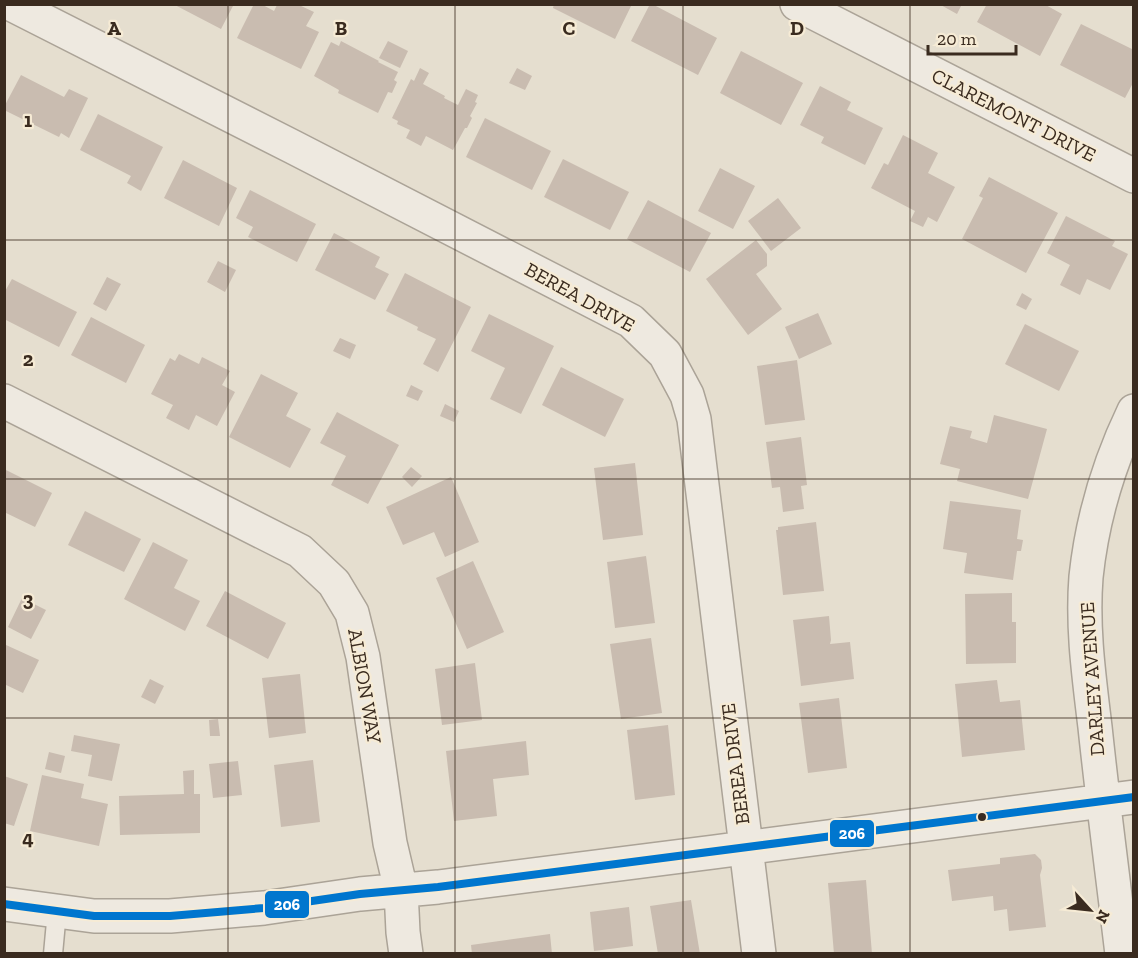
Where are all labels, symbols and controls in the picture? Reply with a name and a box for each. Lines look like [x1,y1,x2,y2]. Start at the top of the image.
text: A [107,16,121,40]
text: B [335,16,347,40]
text: C [563,16,576,40]
text: D [790,16,804,40]
scale bar [928,18,1016,56]
text: 20 m [937,28,977,50]
street label: CLAREMONT DRIVE [928,63,1100,167]
text: 1 [24,108,32,132]
street label: BEREA DRIVE [521,257,639,337]
text: 2 [23,347,34,371]
text: 3 [23,587,34,611]
street label: DARLEY AVENUE [1075,601,1109,757]
street label: ALBION WAY [343,627,387,746]
street label: BEREA DRIVE [716,702,754,826]
unlabelled marker [976,811,988,823]
line badge: 206 [829,819,875,848]
text: 206 [839,824,866,843]
text: 4 [22,826,34,850]
north arrow [1060,880,1120,940]
line badge: 206 [264,890,310,919]
text: 206 [274,895,301,914]
text: N [1092,907,1114,926]

